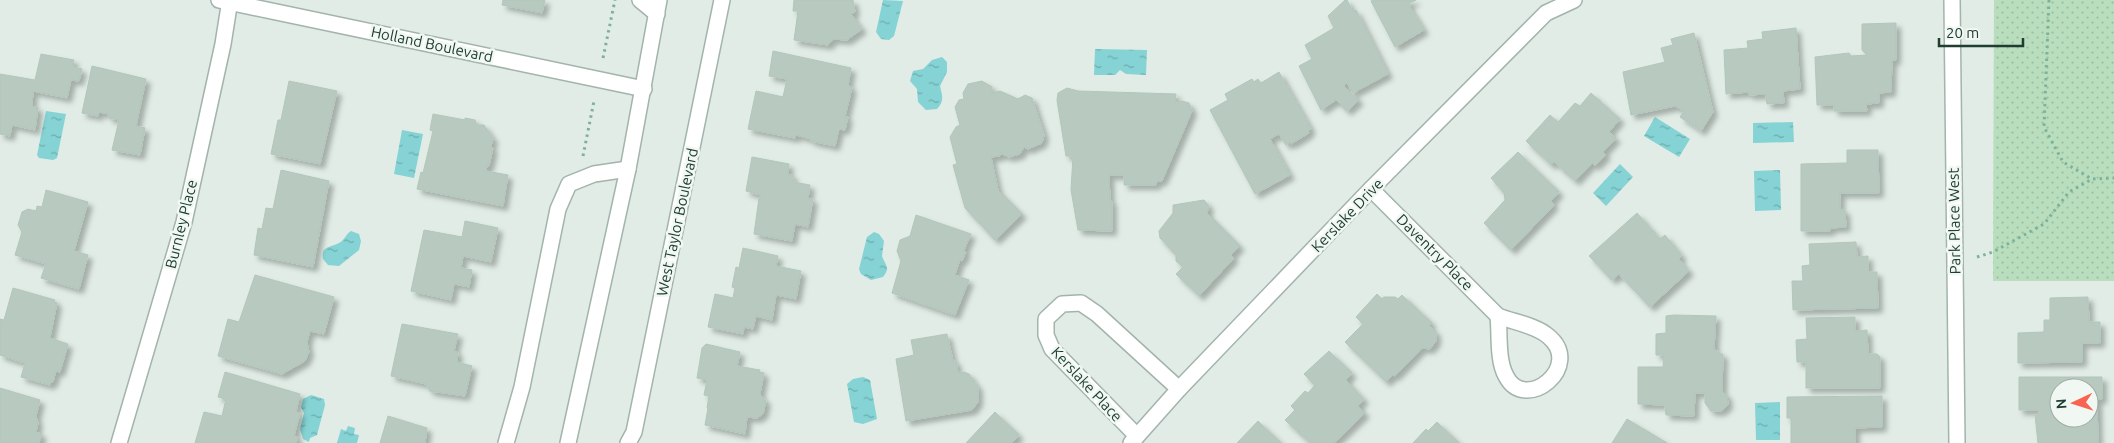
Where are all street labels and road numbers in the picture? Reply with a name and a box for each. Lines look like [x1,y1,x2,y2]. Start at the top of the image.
street label: Holland Boulevard [370,23,494,65]
street label: West Taylor Boulevard [653,146,701,298]
street label: Park Place West [1945,167,1963,275]
street label: Kerslake Drive [1308,175,1386,255]
street label: Burnley Place [162,178,200,270]
street label: Daventry Place [1393,210,1477,294]
street label: Kerslake Place [1048,343,1126,425]

